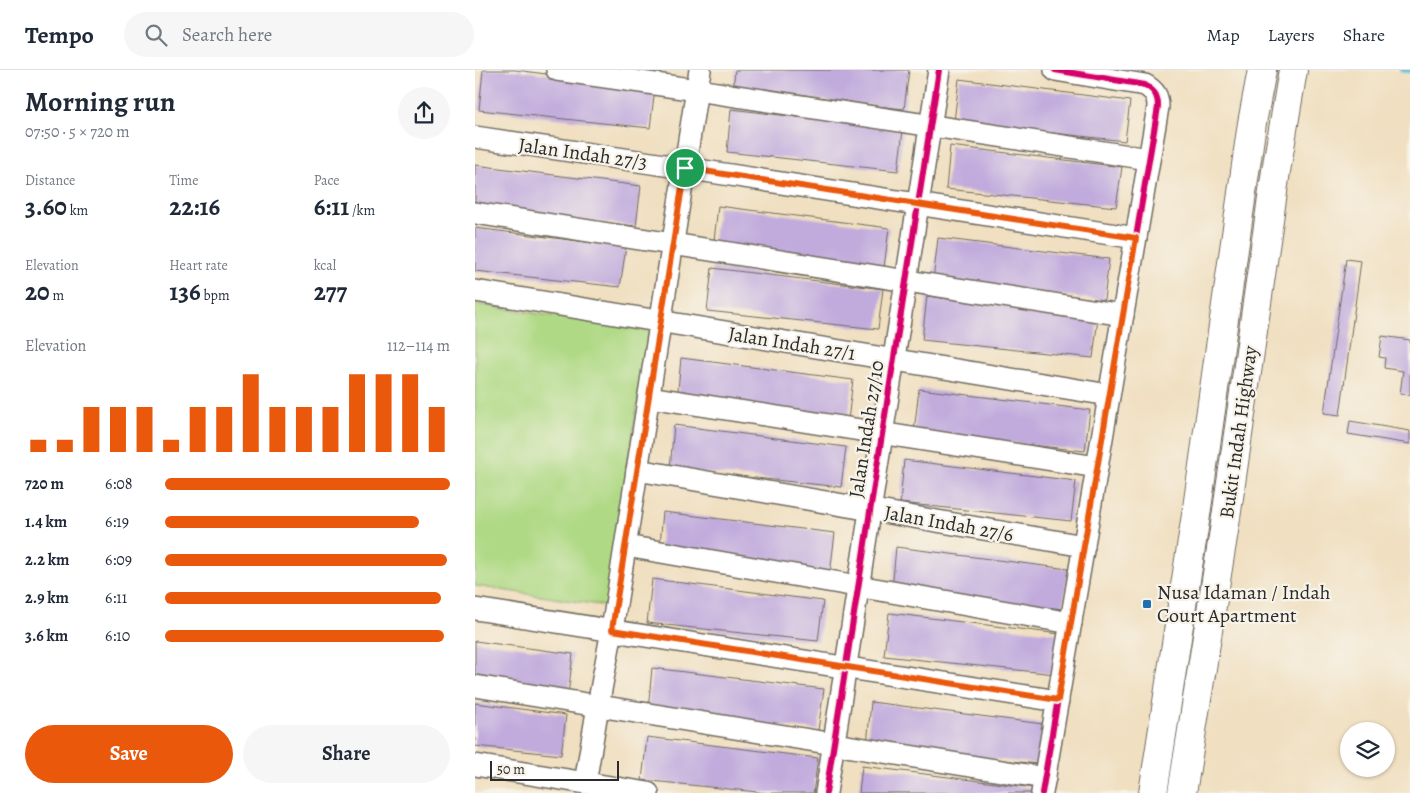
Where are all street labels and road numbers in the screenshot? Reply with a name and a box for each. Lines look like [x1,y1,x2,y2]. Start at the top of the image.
street label: Jalan Indah 27/3 [517,131,649,176]
street label: Jalan Indah 27/1 [726,320,858,367]
street label: Bukit Indah Highway [1213,343,1264,520]
street label: Jalan Indah 27/10 [842,358,891,500]
street label: Jalan Indah 27/6 [882,499,1016,548]

